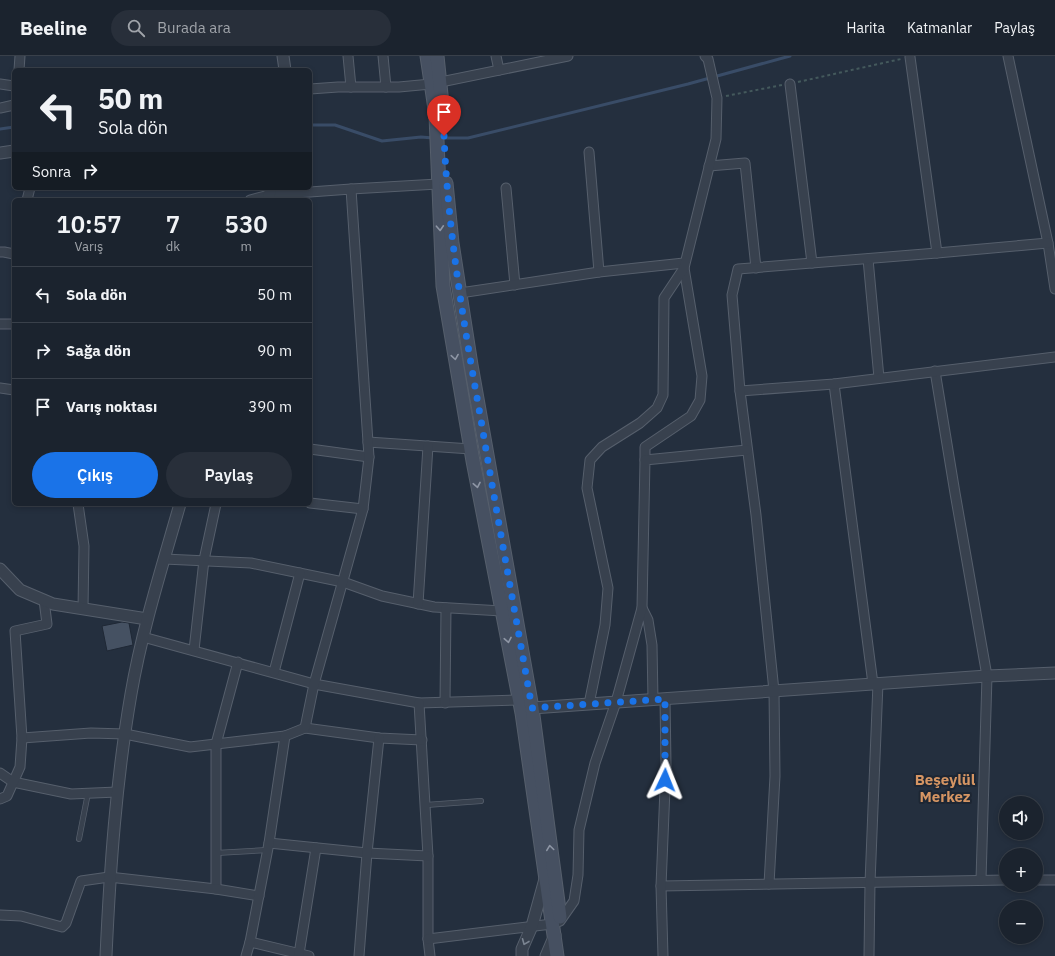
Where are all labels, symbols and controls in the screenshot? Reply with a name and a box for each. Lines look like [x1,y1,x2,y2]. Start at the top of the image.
search box [111,10,391,46]
text: Beeline [20,16,87,40]
icon: search [125,17,147,39]
text: Burada ara [157,18,231,37]
text: Harita [847,19,885,37]
text: Katmanlar [907,19,972,37]
text: Paylaş [994,19,1035,37]
text: 50 m [98,80,163,117]
icon: left [32,84,84,136]
pin [427,95,461,136]
icon: arrive [433,101,455,123]
text: Sola dön [98,116,168,139]
icon: right [79,160,101,182]
text: Sonra [32,162,71,181]
text: 10:57 [56,208,122,240]
text: 7 [166,208,180,240]
text: 530 [225,208,268,240]
one-way arrow [436,225,445,231]
text: Varış [75,238,103,255]
text: dk [166,238,180,255]
text: m [240,238,252,255]
icon: left [32,284,54,306]
text: Sola dön [66,285,127,304]
text: 50 m [257,285,292,304]
icon: right [32,340,54,362]
text: Sağa dön [66,341,131,360]
text: 90 m [257,341,292,360]
one-way arrow [450,354,459,360]
icon: arrive [32,396,54,418]
text: Varış noktası [66,397,157,416]
text: 390 m [248,397,292,416]
button: Çıkış [32,452,158,498]
button: Paylaş [166,452,292,498]
one-way arrow [473,482,481,488]
one-way arrow [503,637,511,643]
position arrow [644,759,686,801]
district label: Beşeylül Merkez [915,770,976,806]
map controls [999,796,1043,944]
button: sound [999,796,1043,840]
one-way arrow [546,845,555,851]
button: + [999,848,1043,892]
button: − [999,900,1043,944]
one-way arrow [522,938,530,946]

